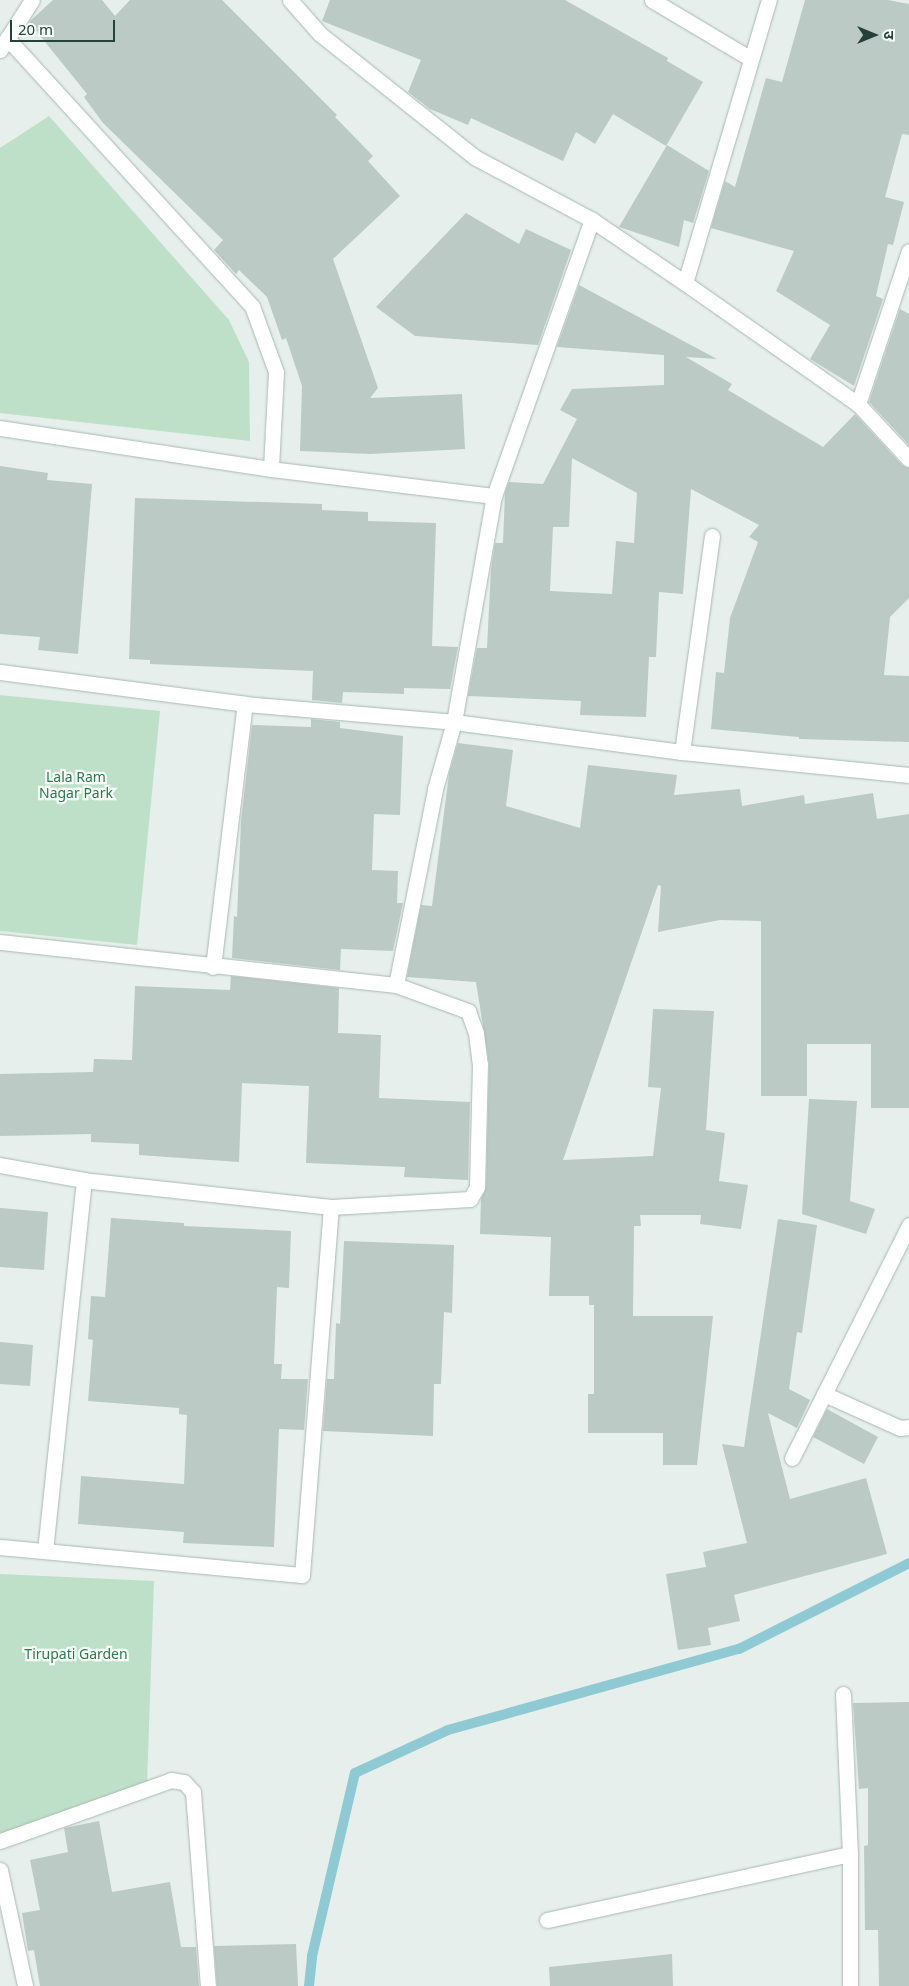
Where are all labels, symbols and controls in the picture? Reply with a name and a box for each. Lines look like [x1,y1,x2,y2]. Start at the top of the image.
scale bar [12,10,118,42]
north arrow [849,10,899,60]
text: 20 m [18,19,53,39]
text: उ [880,31,899,39]
park label: Lala Ram Nagar Park [39,769,113,802]
park label: Tirupati Garden [24,1646,128,1662]

